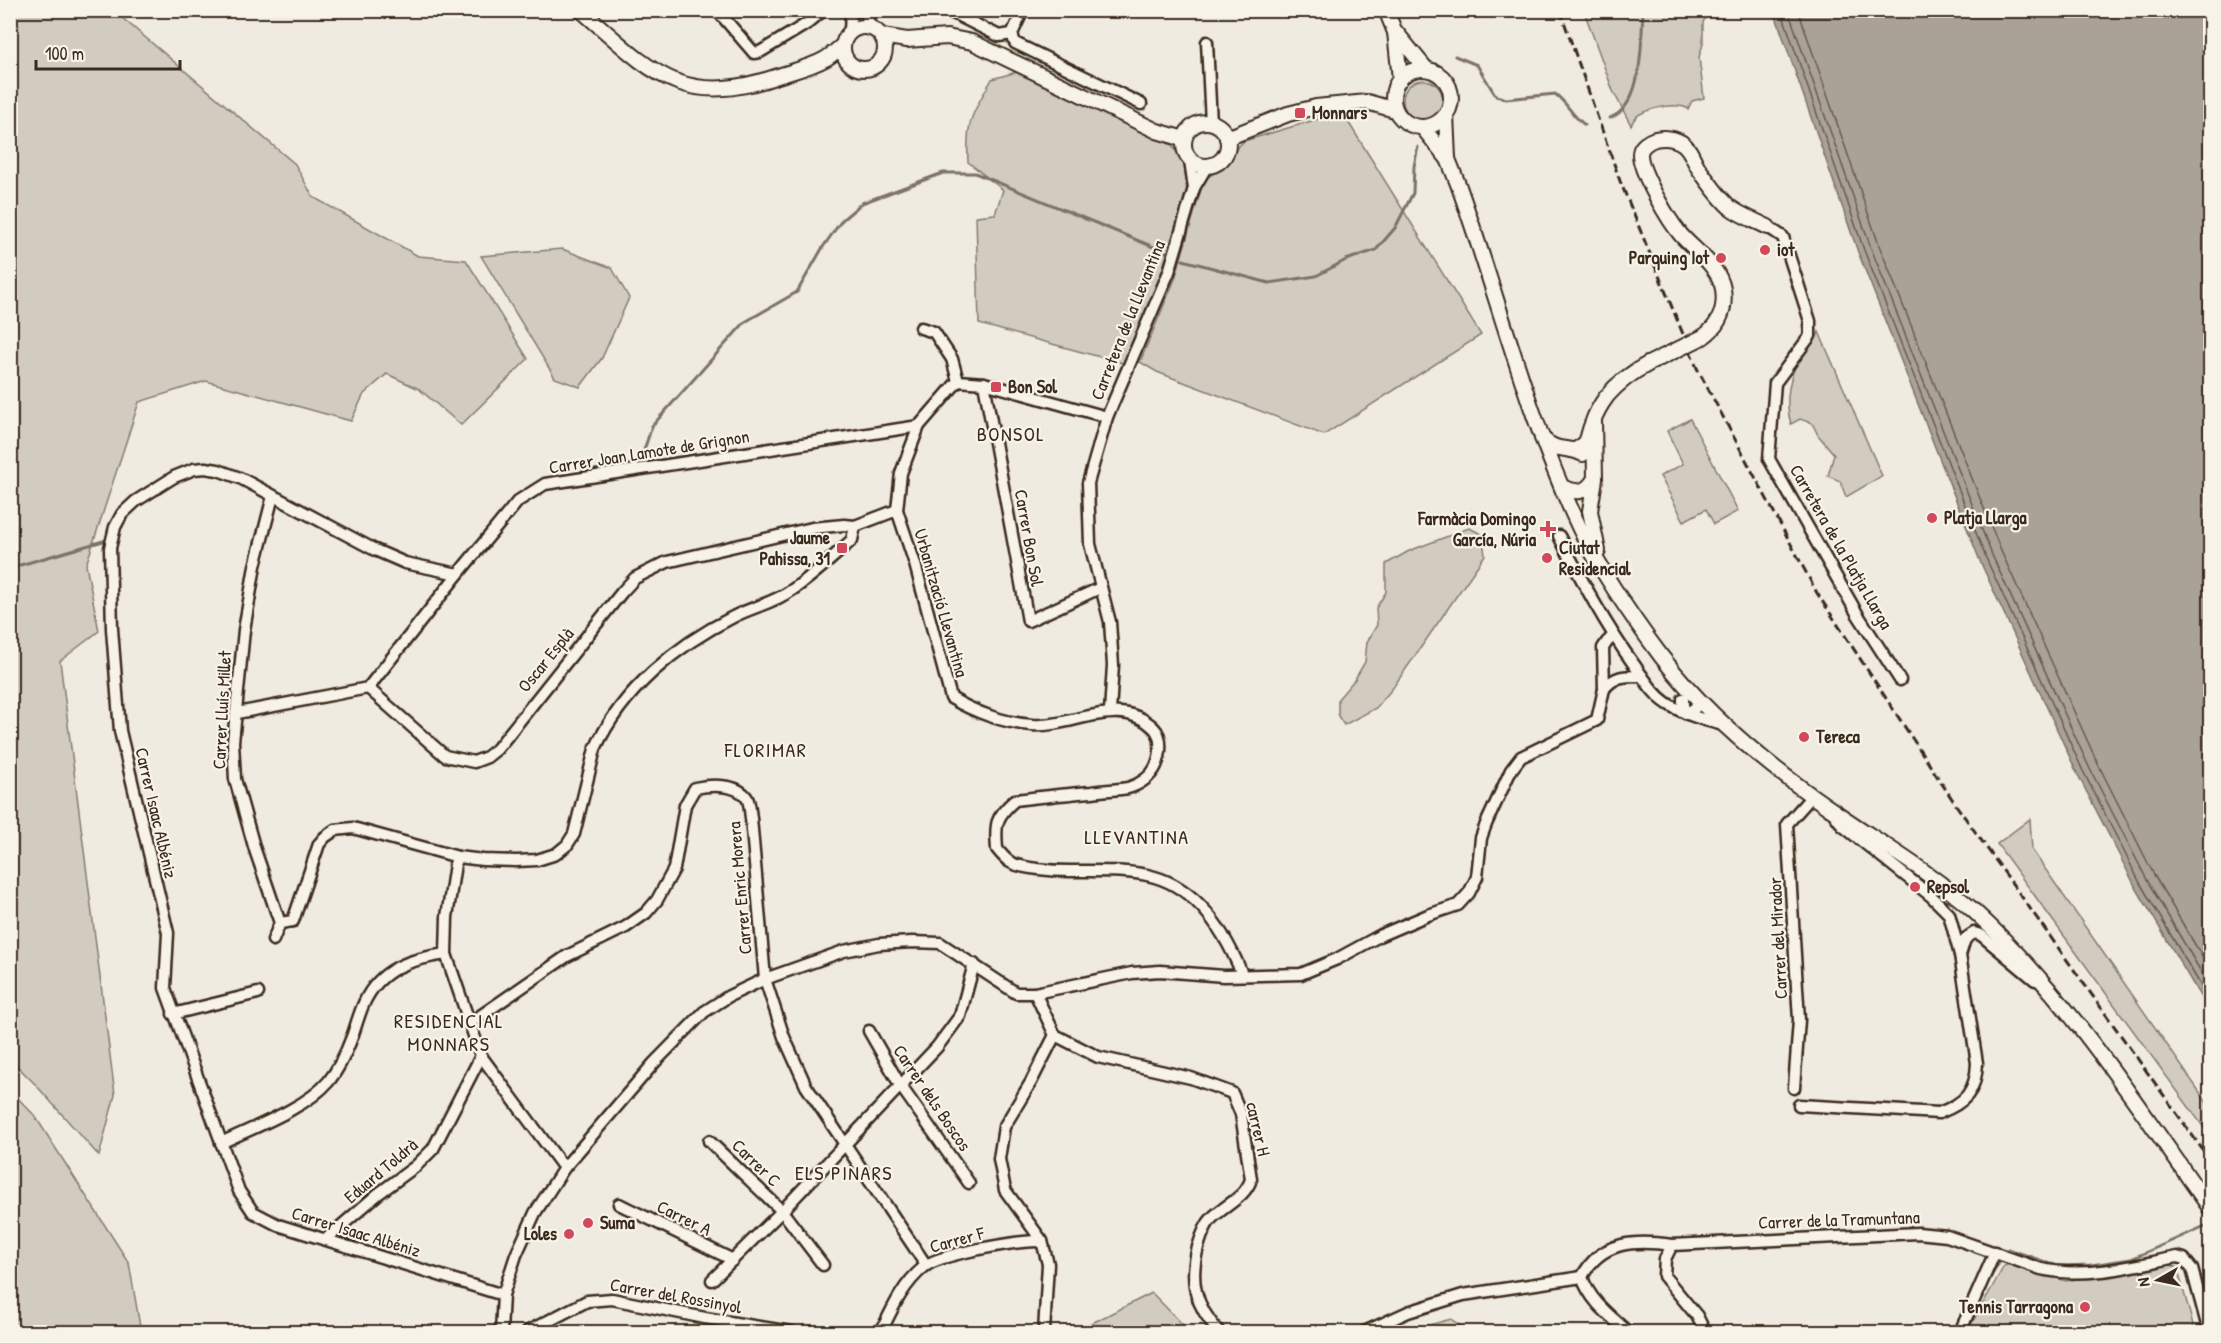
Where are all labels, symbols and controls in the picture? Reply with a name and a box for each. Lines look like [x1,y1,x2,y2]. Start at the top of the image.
scale bar [36,33,180,71]
text: 100 m [45,41,84,66]
place label: Monnars [1312,100,1367,125]
marker: Monnars [1293,106,1307,120]
street label: Carretera de la Llevantina [1084,236,1171,403]
place label: iot [1777,237,1795,262]
marker: iot [1758,243,1772,257]
place label: Parquing Iot [1629,245,1710,271]
marker: Parquing Iot [1714,251,1728,265]
place label: Bon Sol [1008,374,1058,399]
marker: Bon Sol [989,380,1003,394]
district label: BONSOL [977,420,1045,447]
street label: Carrer Joan Lamote de Grignon [547,423,751,480]
street label: Carretera de la Platja Llarga [1784,460,1899,634]
street label: Carrer Bon Sol [1009,487,1050,589]
place label: Platja Llarga [1944,505,2028,531]
place label: Farmàcia Domingo García, Núria [1417,506,1537,552]
marker: Platja Llarga [1925,511,1939,525]
marker: Farmàcia Domingo García, Núria [1541,522,1555,536]
place label: Jaume Pahissa, 31 [759,525,831,571]
street label: Urbanització Llevantina [908,526,975,680]
place label: Ciutat Residencial [1559,535,1632,581]
marker: Jaume Pahissa, 31 [835,541,849,555]
marker: Ciutat Residencial [1540,551,1554,565]
street label: Oscar Esplà [512,622,579,697]
street label: Carrer Lluís Millet [206,649,237,770]
place label: Tereca [1815,724,1861,749]
marker: Tereca [1797,730,1811,744]
district label: FLORIMAR [724,736,807,763]
street label: Carrer Isaac Albéniz [129,745,184,881]
street label: Carrer Enric Morera [721,821,758,956]
district label: LLEVANTINA [1085,823,1189,850]
place label: Repsol [1927,874,1970,900]
street label: Carrer del Mirador [1762,876,1793,1000]
marker: Repsol [1908,880,1922,894]
district label: RESIDENCIAL MONNARS [394,1007,504,1057]
street label: Carrer dels Boscos [888,1040,977,1156]
street label: carrer H [1240,1099,1277,1158]
street label: Eduard Toldrà [339,1133,423,1209]
street label: Carrer C [726,1133,786,1192]
district label: ELS PINARS [795,1159,893,1186]
street label: Carrer A [653,1194,716,1242]
street label: Carrer Isaac Albéniz [289,1200,424,1263]
street label: Carrer de la Tramuntana [1758,1204,1920,1235]
place label: Suma [600,1210,636,1235]
marker: Suma [581,1216,595,1230]
street label: Carrer F [927,1220,988,1259]
place label: Loles [524,1221,557,1246]
marker: Loles [562,1227,576,1241]
north arrow [2128,1250,2188,1310]
street label: Carrer del Rossinyol [608,1272,744,1319]
text: N [2132,1276,2155,1288]
place label: Tennis Tarragona [1958,1294,2074,1320]
marker: Tennis Tarragona [2078,1300,2092,1314]

